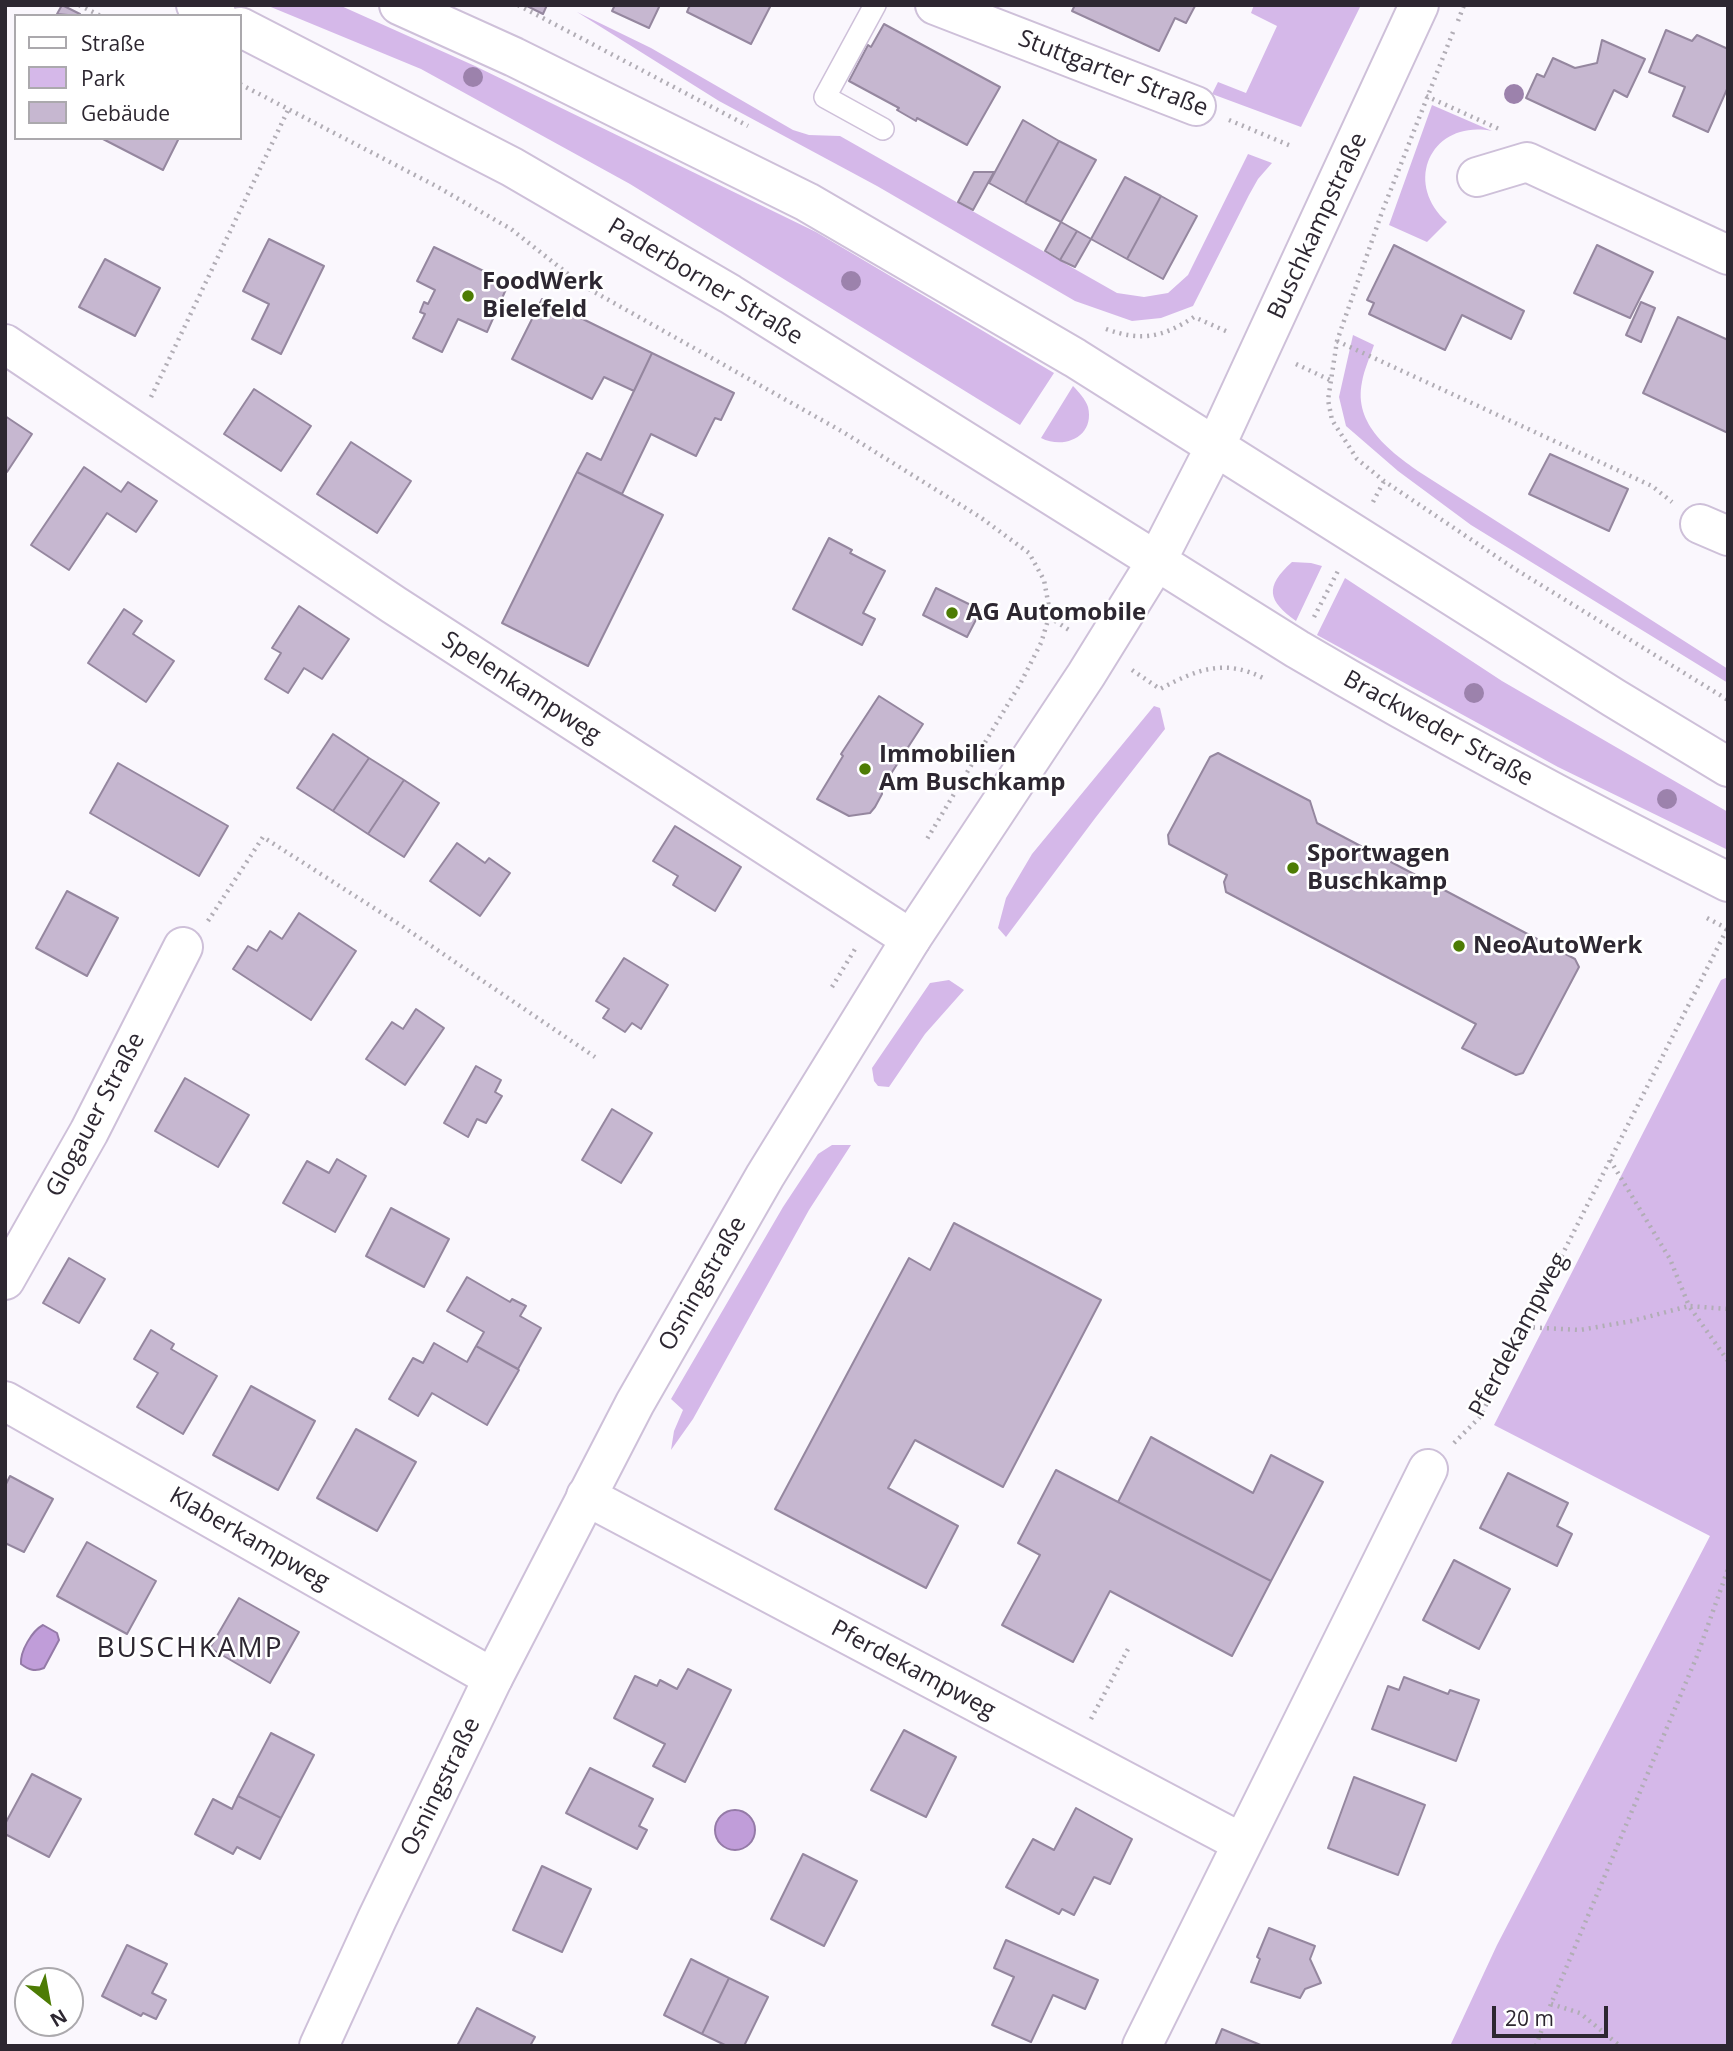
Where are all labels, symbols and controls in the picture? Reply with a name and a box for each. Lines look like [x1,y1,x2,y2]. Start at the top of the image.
legend [14,14,242,140]
street label: Stuttgarter Straße [1014,25,1212,123]
text: Straße [81,29,145,57]
text: Park [81,64,125,92]
text: Gebäude [81,99,170,127]
street label: Buschkampstraße [1262,128,1374,324]
street label: Paderborner Straße [602,212,808,352]
place label: FoodWerk Bielefeld [482,268,603,324]
marker: FoodWerk Bielefeld [460,288,476,304]
place label: AG Automobile [966,599,1146,627]
marker: AG Automobile [944,605,960,621]
street label: Spelenkampweg [436,626,606,750]
street label: Brackweder Straße [1338,665,1538,793]
place label: Immobilien Am Buschkamp [879,741,1065,797]
marker: Immobilien Am Buschkamp [857,761,873,777]
place label: Sportwagen Buschkamp [1307,840,1450,896]
marker: Sportwagen Buschkamp [1285,860,1301,876]
place label: NeoAutoWerk [1473,932,1642,960]
marker: NeoAutoWerk [1451,938,1467,954]
street label: Glogauer Straße [41,1028,151,1202]
street label: Osningstraße [653,1212,753,1356]
street label: Pferdekampweg [1464,1248,1574,1422]
street label: Klaberkampweg [164,1482,334,1596]
street label: Pferdekampweg [826,1615,1000,1725]
district label: BUSCHKAMP [98,1632,282,1666]
street label: Osningstraße [395,1713,487,1861]
north arrow [14,1967,84,2037]
scale bar [1495,1992,1610,2036]
text: N [45,2003,72,2033]
text: 20 m [1505,2004,1554,2032]

